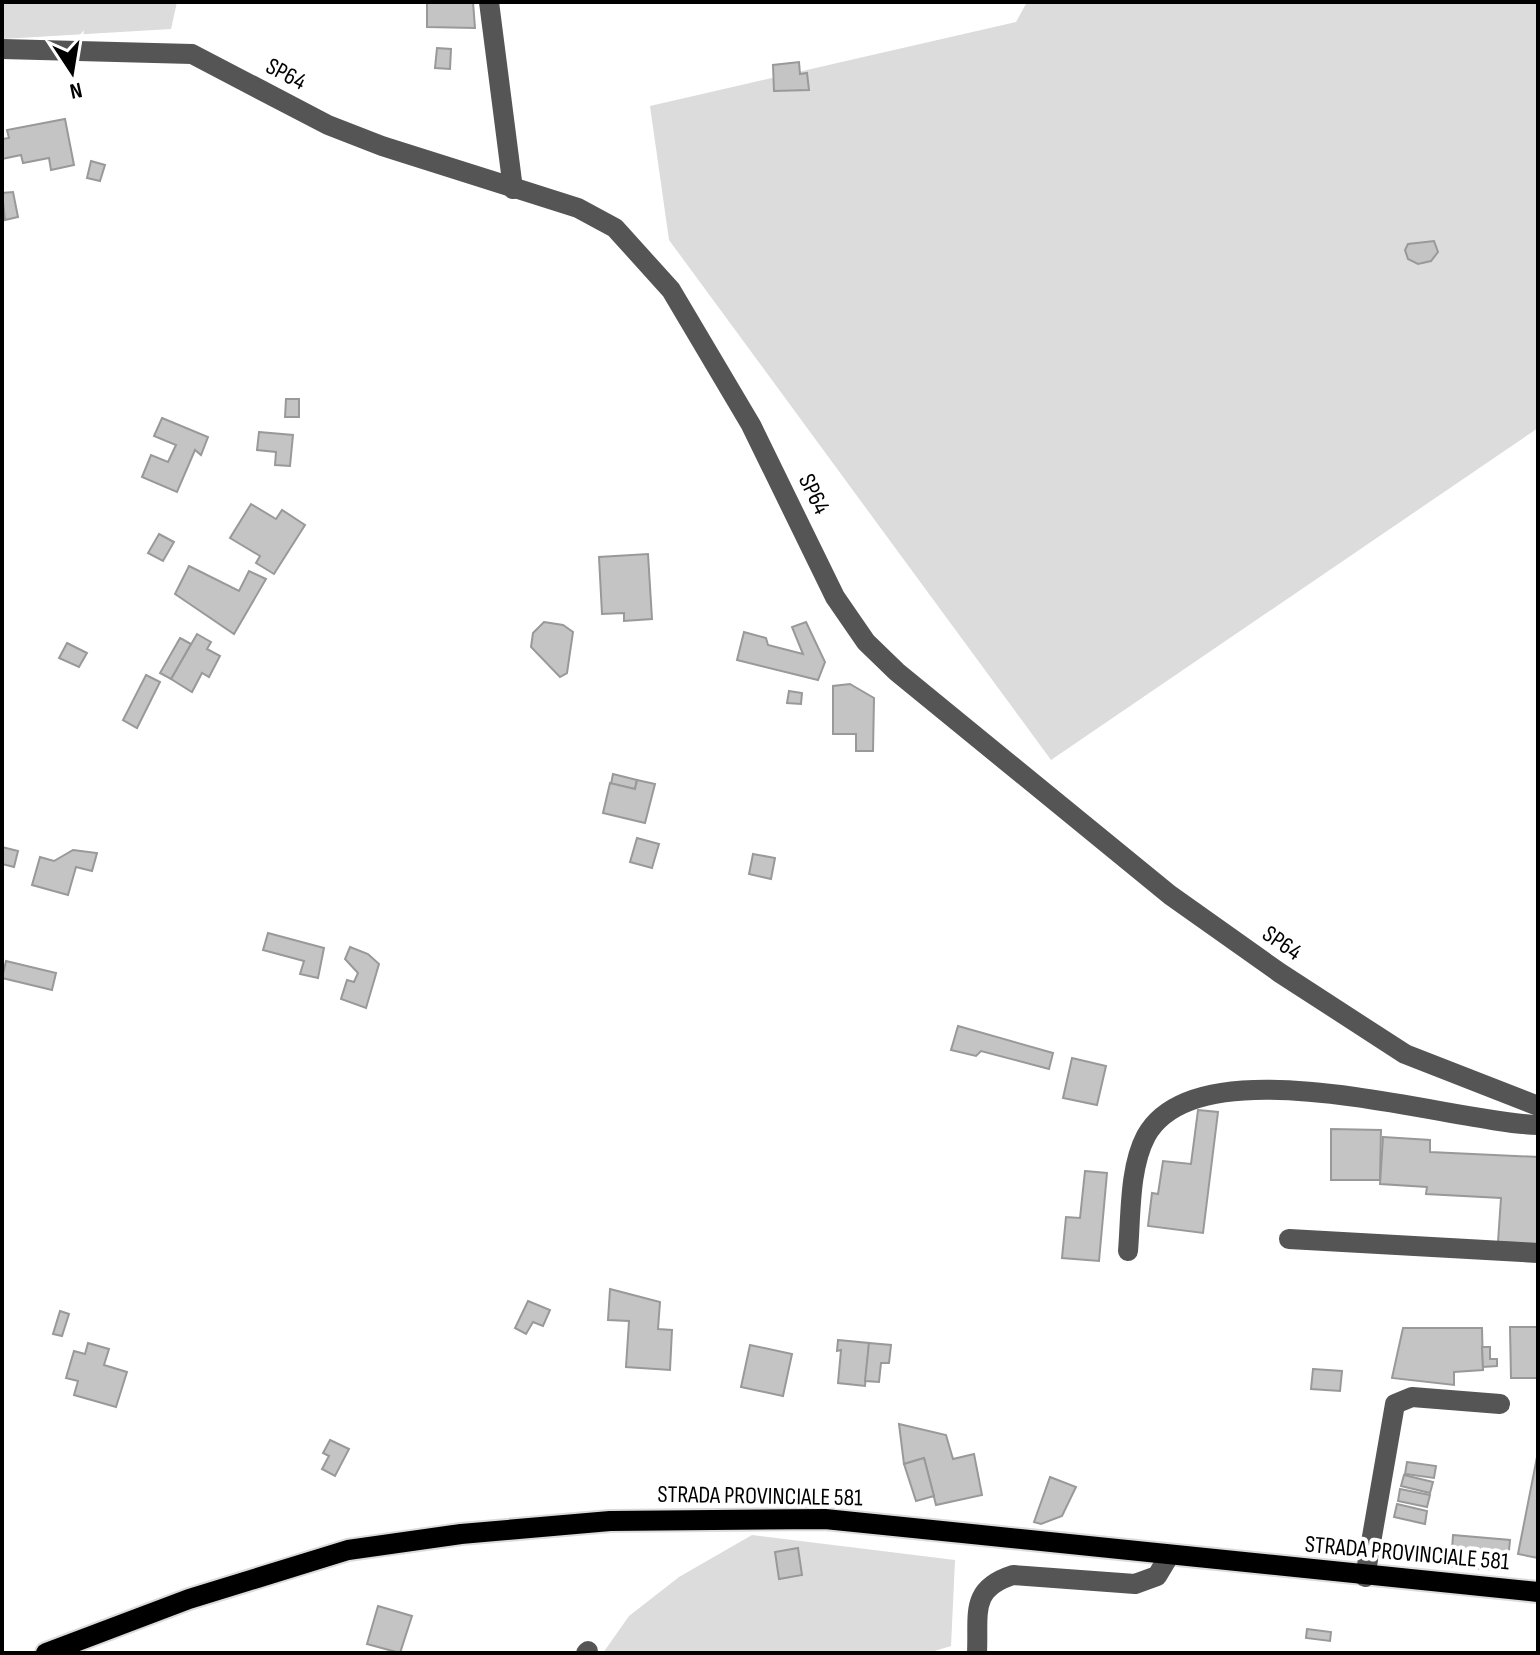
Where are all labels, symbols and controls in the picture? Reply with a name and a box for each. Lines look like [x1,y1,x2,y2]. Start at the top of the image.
north arrow [32,32,112,112]
street label: SP64 [261,51,311,97]
text: N [67,76,84,105]
street label: SP64 [792,469,836,519]
street label: SP64 [1257,919,1307,967]
street label: STRADA PROVINCIALE 581 [657,1480,863,1512]
street label: STRADA PROVINCIALE 581 [1304,1530,1511,1576]

